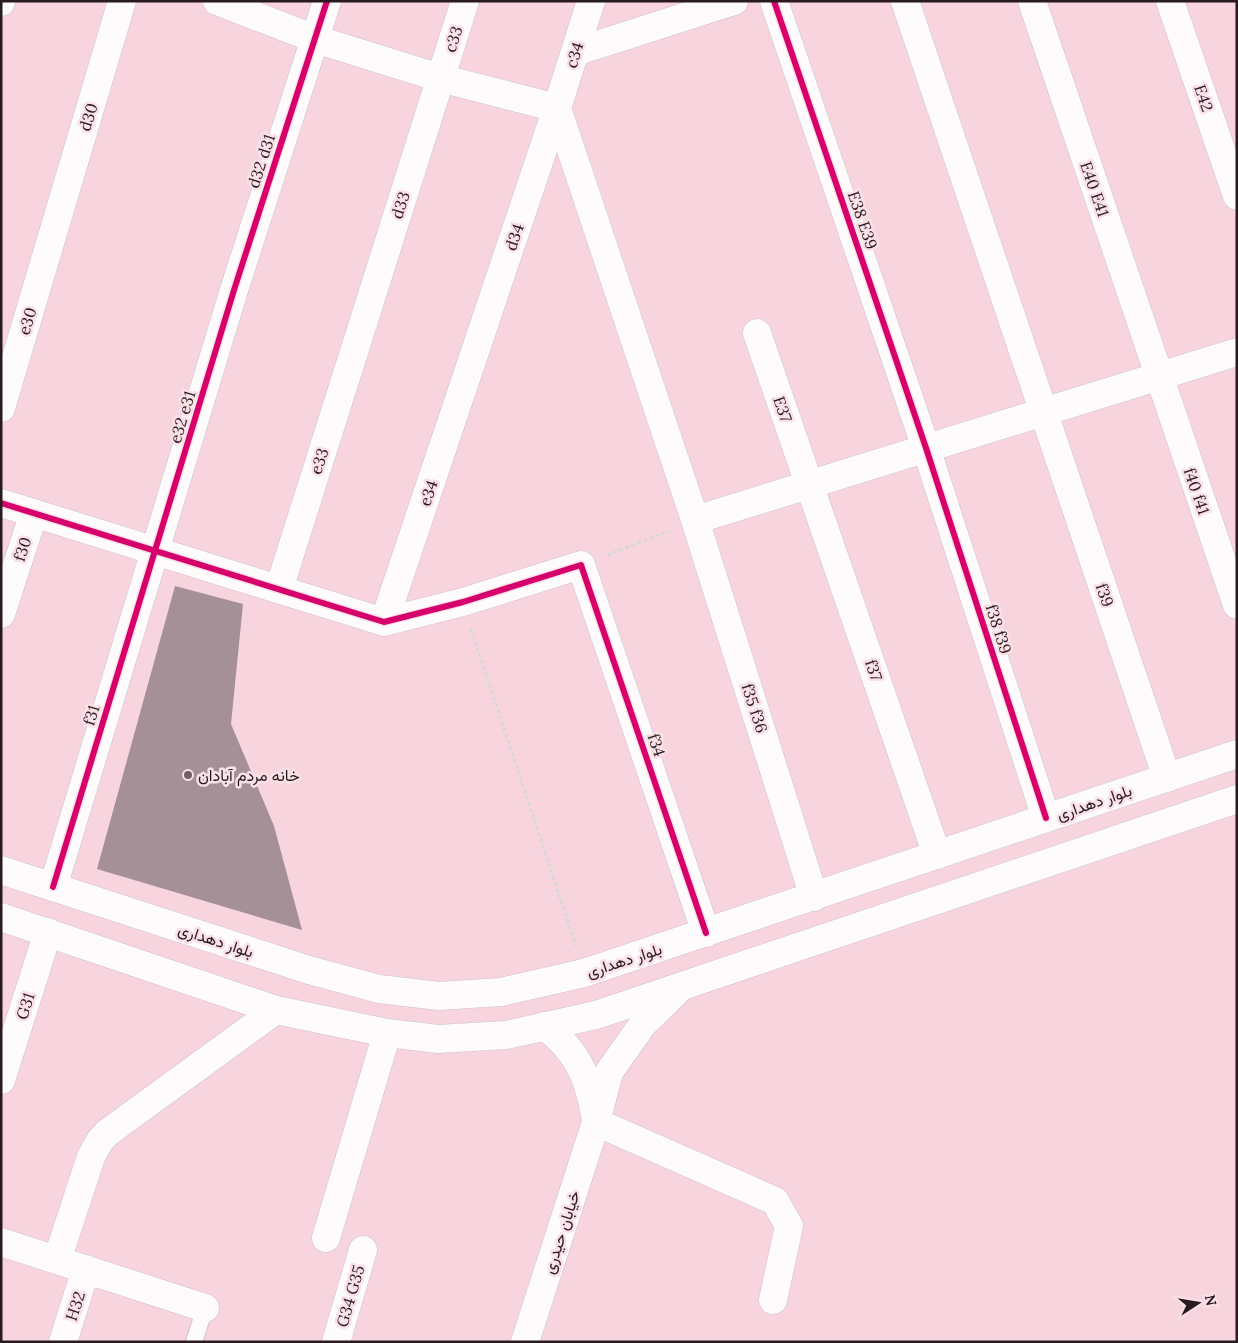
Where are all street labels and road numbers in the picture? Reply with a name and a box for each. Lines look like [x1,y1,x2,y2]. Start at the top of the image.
street label: c33 [439,23,467,55]
street label: c34 [561,39,587,70]
street label: E42 [1190,82,1218,114]
street label: d30 [74,100,102,134]
street label: d32 d31 [243,131,279,191]
street label: E40 E41 [1076,159,1114,219]
street label: E38 E39 [844,188,882,252]
street label: d33 [386,189,414,221]
street label: d34 [500,221,528,253]
street label: e30 [13,305,41,337]
street label: e32 e31 [165,388,199,446]
street label: E37 [769,394,797,425]
street label: e33 [305,445,333,477]
street label: f40 f41 [1180,465,1214,517]
street label: e34 [414,477,442,509]
street label: f30 [9,534,35,564]
street label: f39 [1092,581,1118,609]
street label: f38 f39 [982,602,1016,656]
street label: f37 [861,657,887,684]
street label: f35 f36 [738,681,772,735]
street label: f31 [78,702,104,728]
street label: f34 [644,731,670,759]
street label: بلوار دهداری [1054,780,1134,825]
street label: بلوار دهداری [175,918,256,963]
street label: بلوار دهداری [584,938,665,983]
street label: G31 [11,990,39,1022]
street label: خیابان حیدری [538,1188,585,1277]
street label: G34 G35 [332,1263,368,1329]
street label: H32 [61,1289,89,1323]

